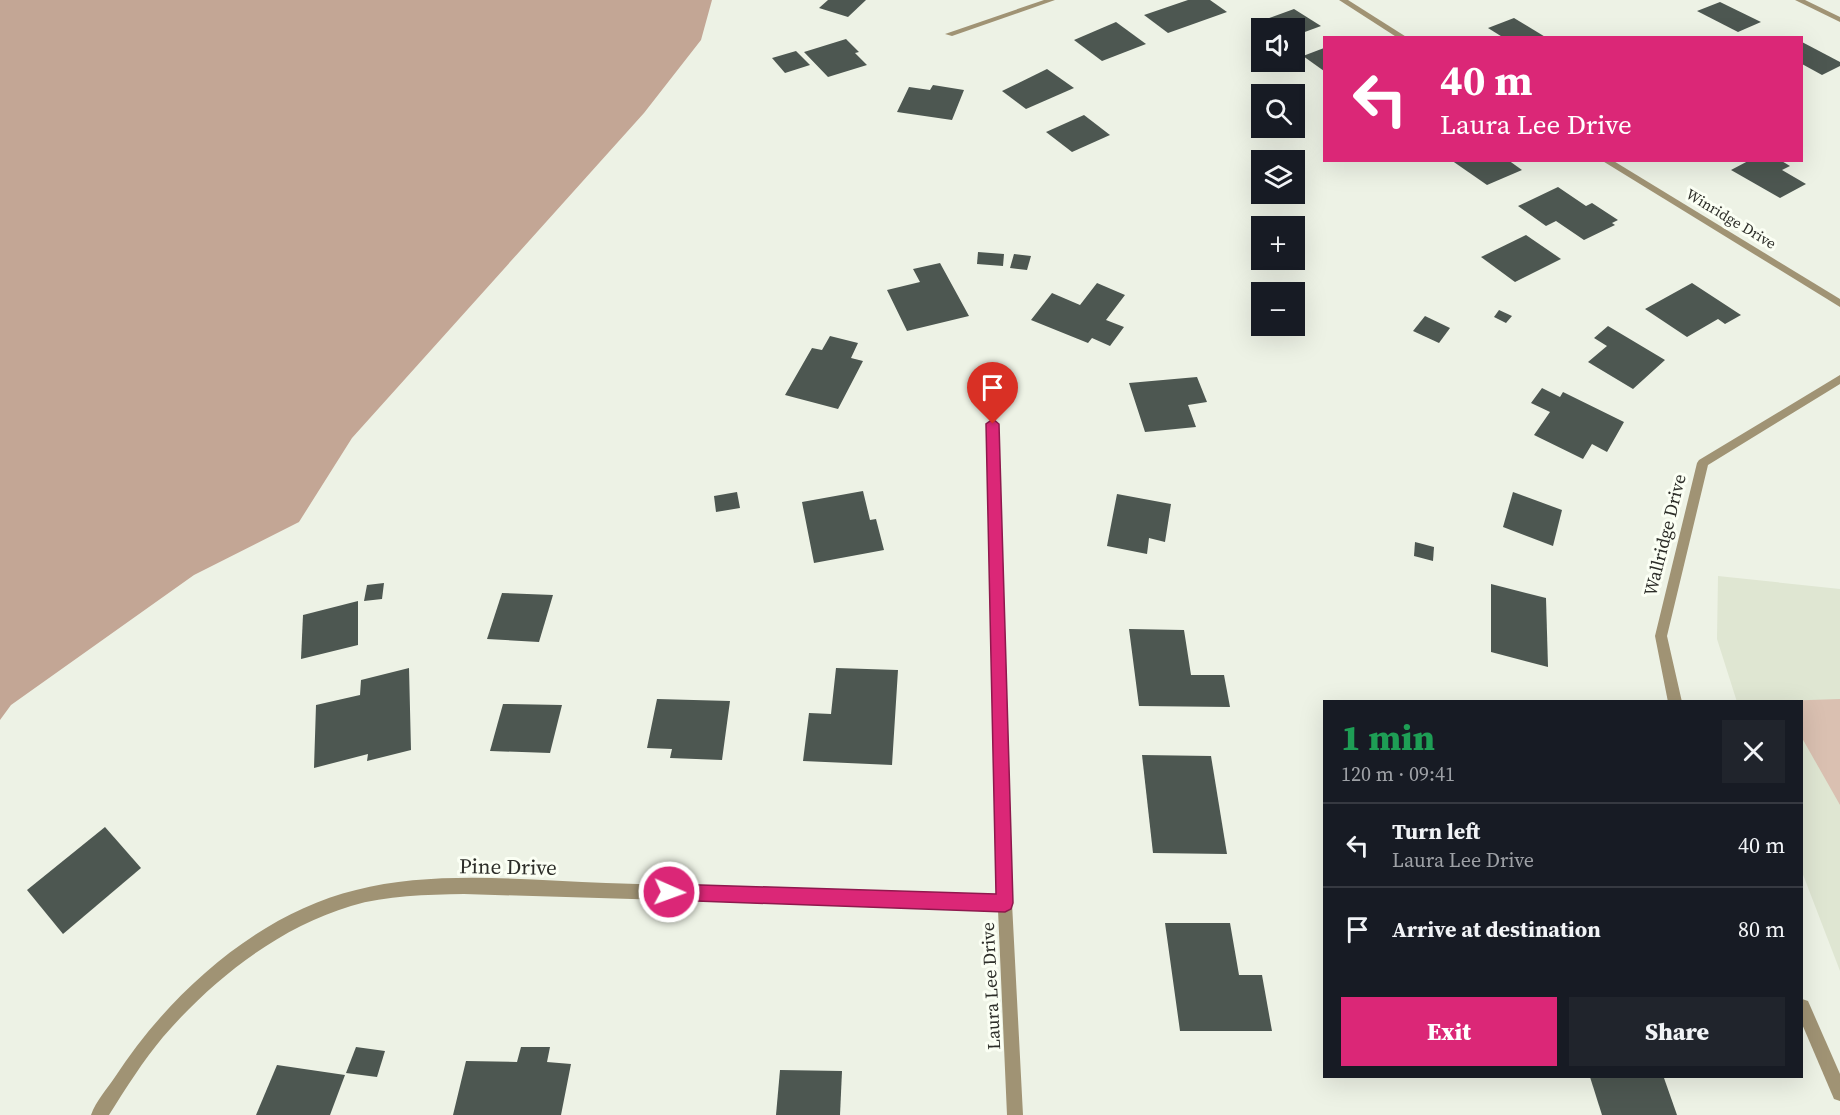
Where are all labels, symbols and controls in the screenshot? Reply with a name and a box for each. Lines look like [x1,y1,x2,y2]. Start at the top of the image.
map controls [1251,18,1305,336]
button: sound [1251,18,1305,72]
text: 40 m [1440,51,1533,109]
icon: left [1341,60,1419,138]
button: search [1251,84,1305,138]
text: Laura Lee Drive [1440,106,1632,143]
button: layers [1251,150,1305,204]
street label: Winridge Drive [1682,183,1781,254]
button: + [1251,216,1305,270]
button: − [1251,282,1305,336]
pin [967,362,1018,424]
icon: arrive [976,371,1009,404]
street label: Wallridge Drive [1637,471,1692,598]
text: 1 min [1341,713,1435,762]
button: close [1722,720,1785,783]
text: 120 m · 09:41 [1341,760,1455,788]
text: Turn left [1392,816,1480,846]
icon: left [1341,829,1374,862]
text: 40 m [1738,830,1785,860]
text: Laura Lee Drive [1392,846,1534,874]
street label: Pine Drive [459,851,557,882]
position arrow [637,860,701,924]
icon: arrive [1341,913,1374,946]
text: Arrive at destination [1392,914,1601,944]
text: 80 m [1738,914,1785,944]
street label: Laura Lee Drive [975,922,1006,1051]
button: Exit [1341,997,1557,1066]
button: Share [1569,997,1785,1066]

